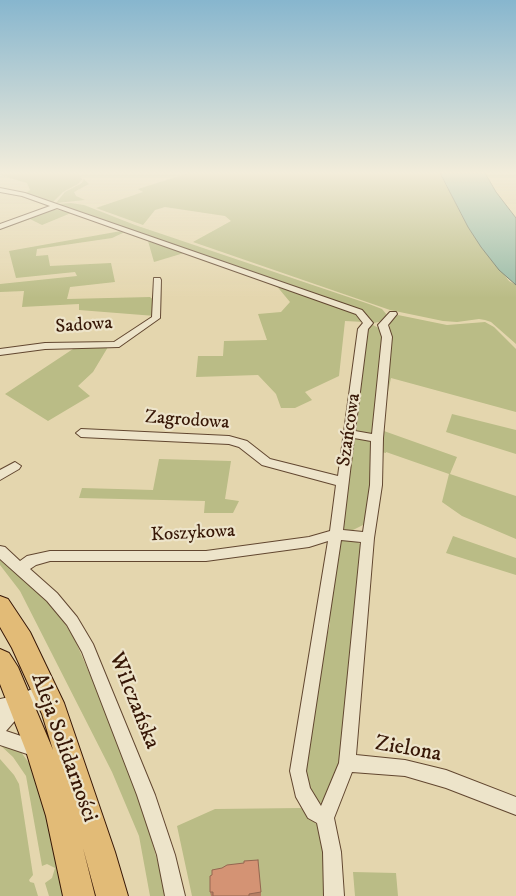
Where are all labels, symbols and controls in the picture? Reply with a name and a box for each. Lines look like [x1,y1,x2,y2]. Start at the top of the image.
street label: Sadowa [55,313,113,339]
street label: Szańcowa [334,392,366,468]
street label: Zagrodowa [144,407,230,435]
street label: Koszykowa [150,520,236,548]
street label: WiIczańska [102,649,164,753]
street label: Aleja Solidarności [24,670,102,826]
street label: Zielona [373,731,443,769]

